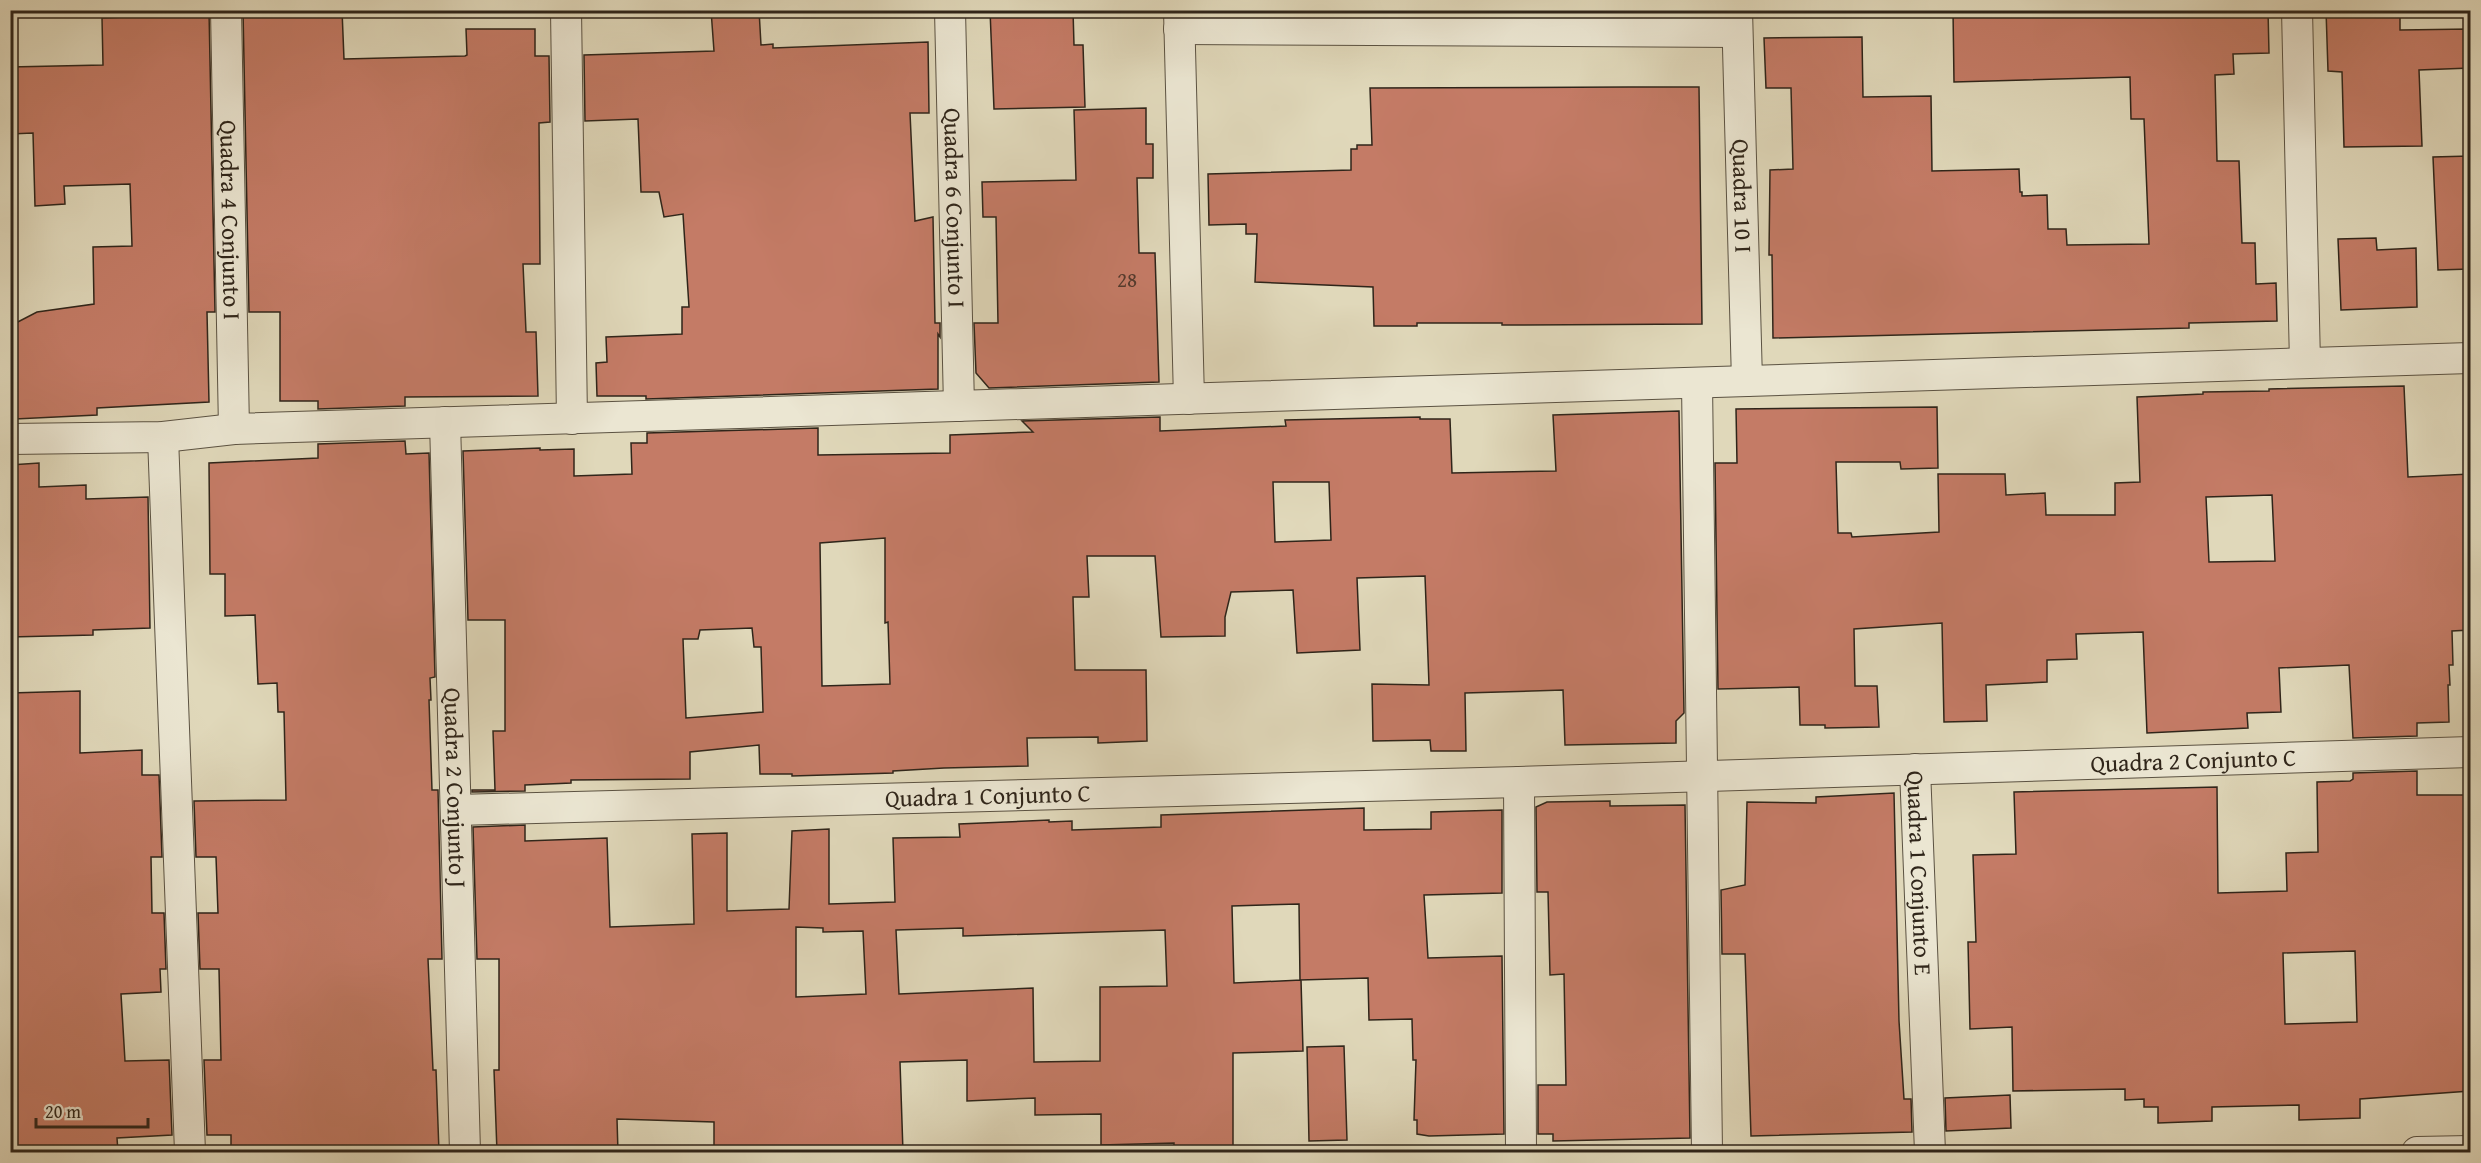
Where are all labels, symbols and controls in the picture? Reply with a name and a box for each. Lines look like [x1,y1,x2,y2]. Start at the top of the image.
street label: Quadra 6 Conjunto I [935,108,975,308]
street label: Quadra 4 Conjunto I [211,120,250,320]
street label: Quadra 10 I [1723,139,1762,253]
house number: 28 [1117,264,1137,295]
street label: Quadra 2 Conjunto J [435,687,476,888]
street label: Quadra 2 Conjunto C [2090,739,2297,781]
street label: Quadra 1 Conjunto E [1898,770,1941,976]
street label: Quadra 1 Conjunto C [885,775,1091,816]
scale bar [36,1091,148,1129]
text: 20 m [45,1098,81,1125]

